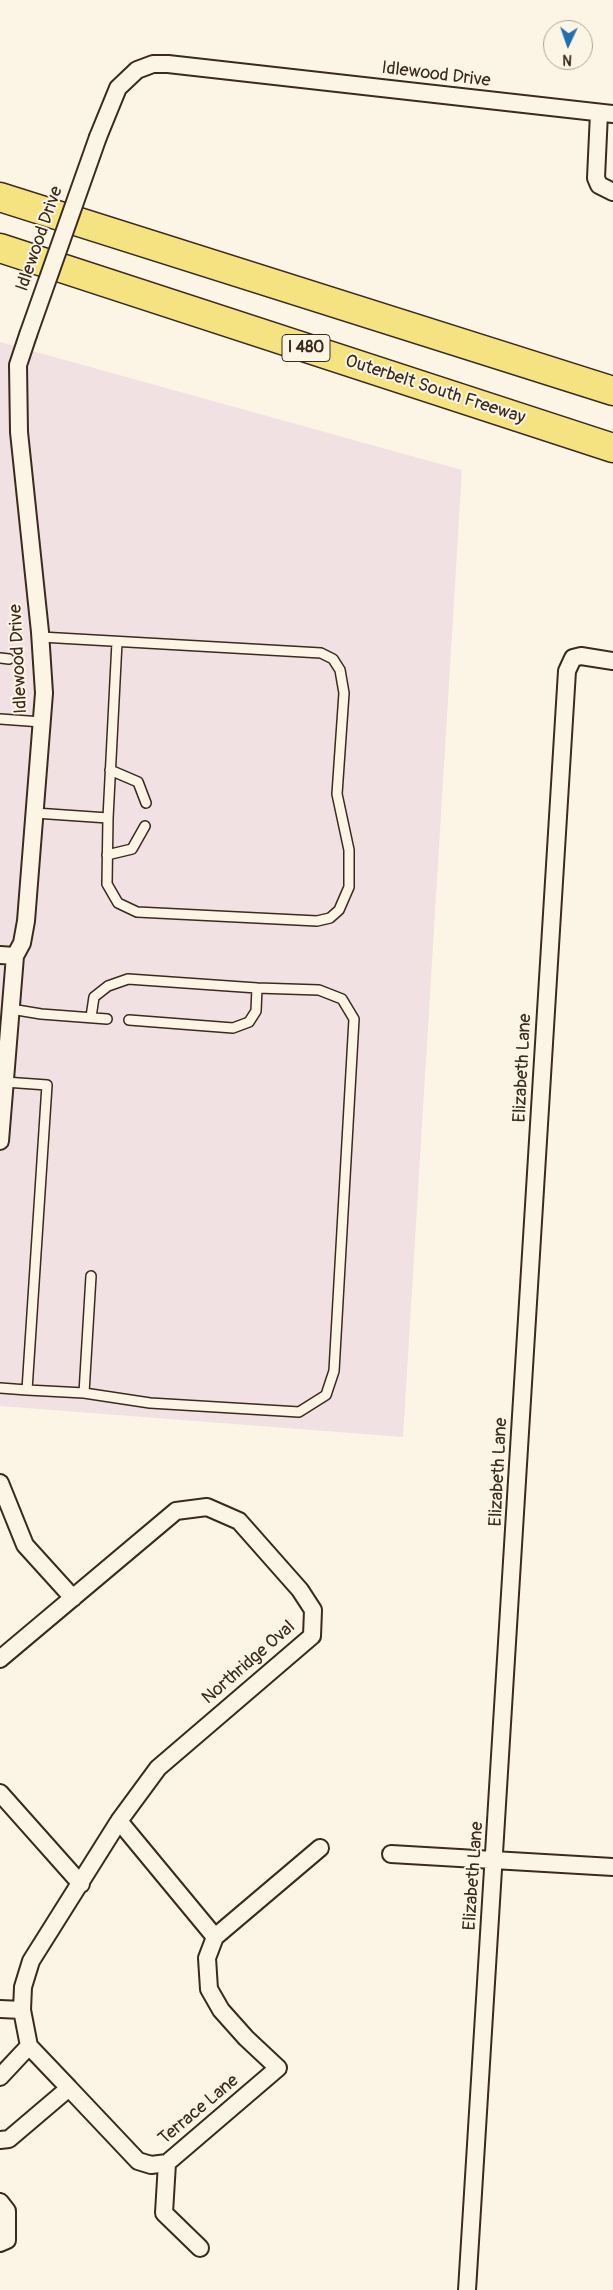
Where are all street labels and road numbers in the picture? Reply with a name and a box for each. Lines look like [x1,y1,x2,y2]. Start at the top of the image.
street label: Idlewood Drive [380,58,492,92]
street label: Idlewood Drive [12,184,68,294]
road number: I 480 [282,334,330,362]
street label: Outerbelt South Freeway [342,351,528,429]
street label: Idlewood Drive [5,604,33,714]
street label: Elizabeth Lane [509,1013,537,1123]
street label: Elizabeth Lane [485,1417,513,1527]
street label: Northridge Oval [198,1617,300,1709]
street label: Elizabeth Lane [459,1821,489,1931]
street label: Terrace Lane [155,2070,243,2150]

